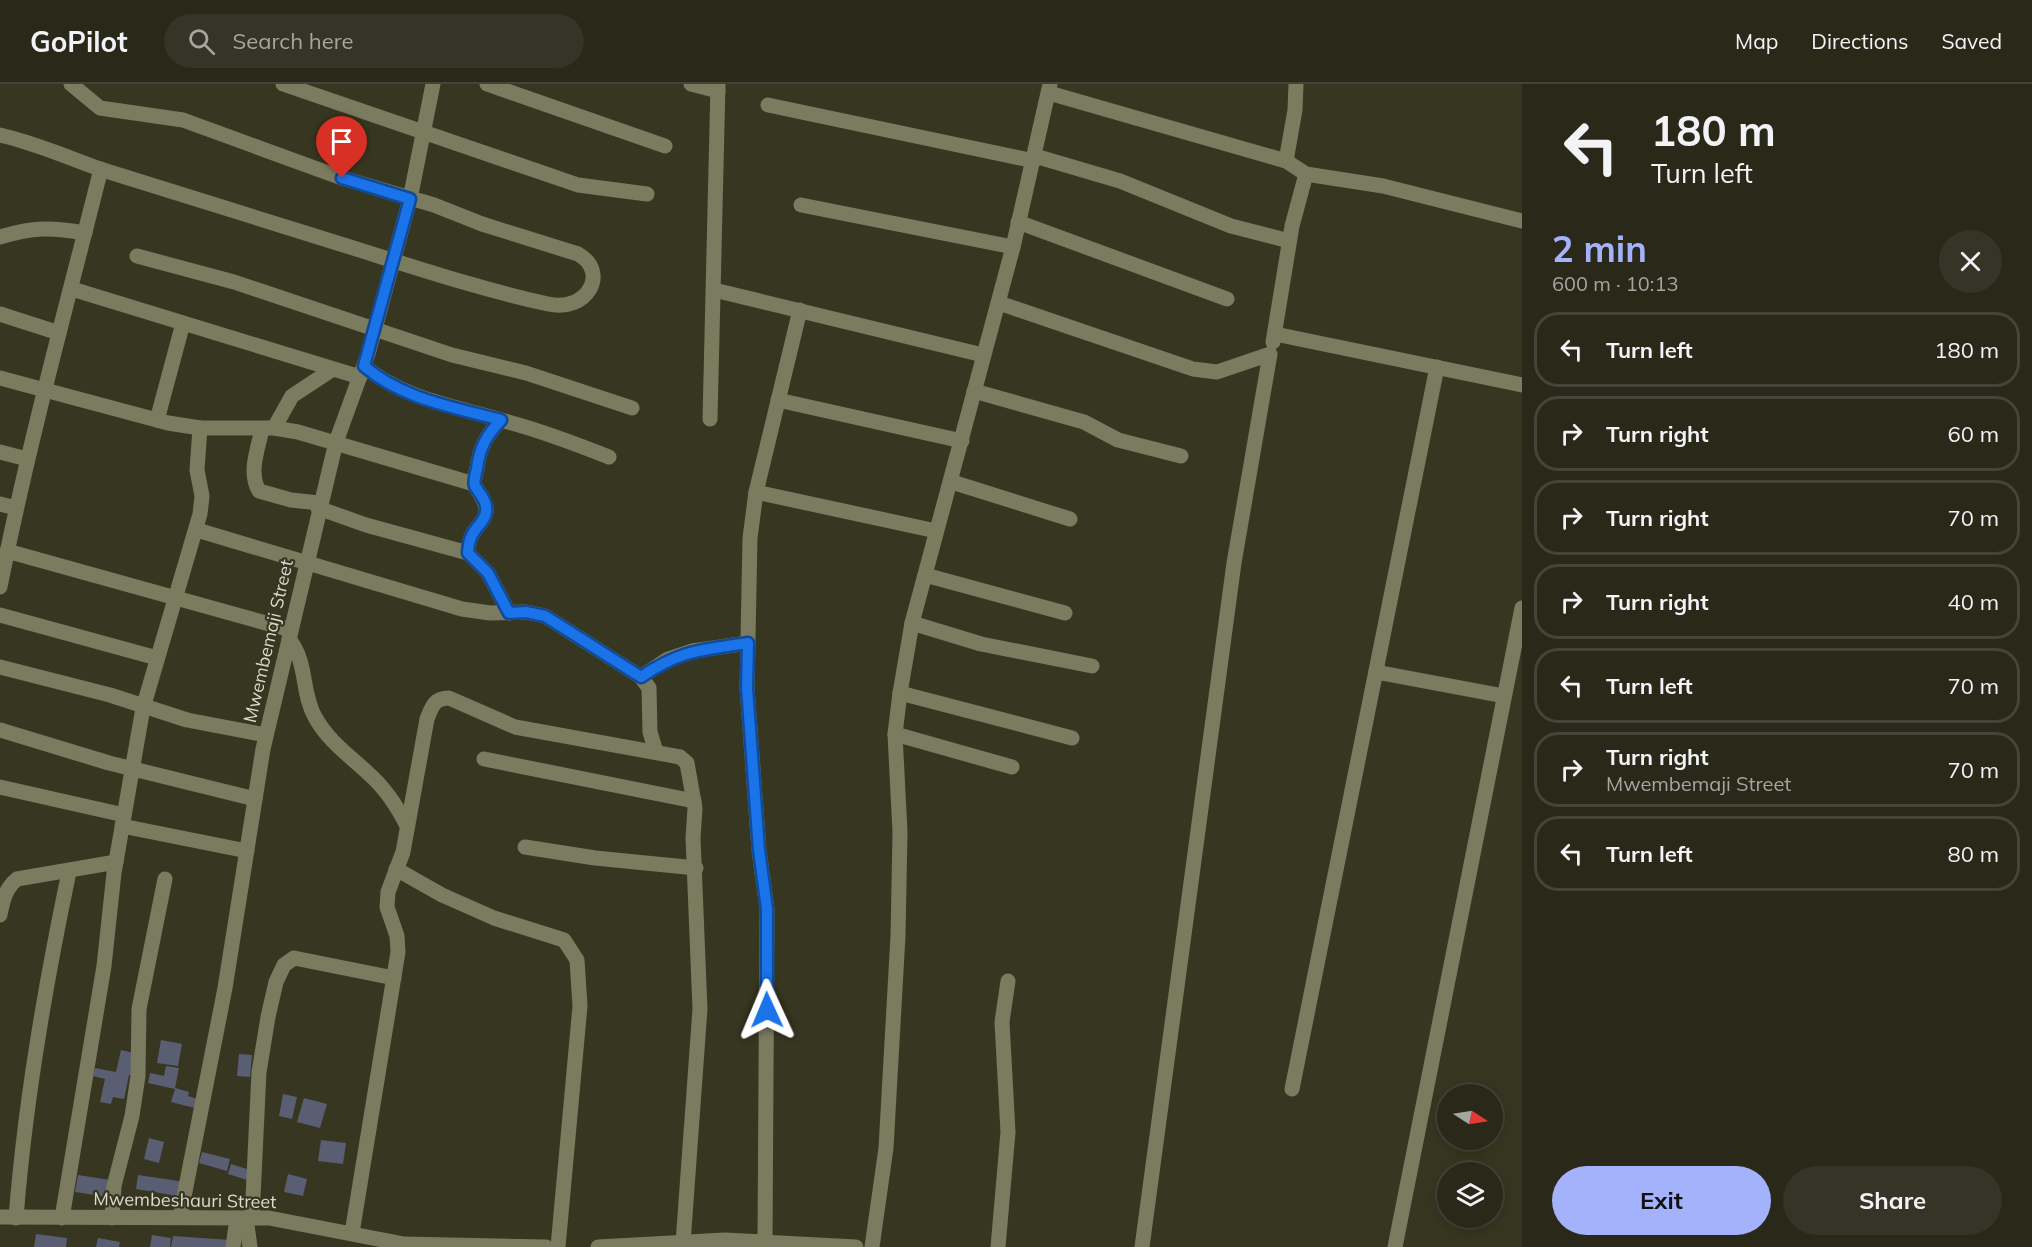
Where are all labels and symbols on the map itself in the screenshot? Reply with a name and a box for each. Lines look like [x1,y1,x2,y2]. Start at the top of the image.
pin [316,116,367,178]
street label: Mwembemaji Street [238,557,298,725]
position arrow [735,978,799,1042]
north arrow [1437,1084,1503,1150]
street label: Mwembeshauri Street [93,1187,277,1213]

